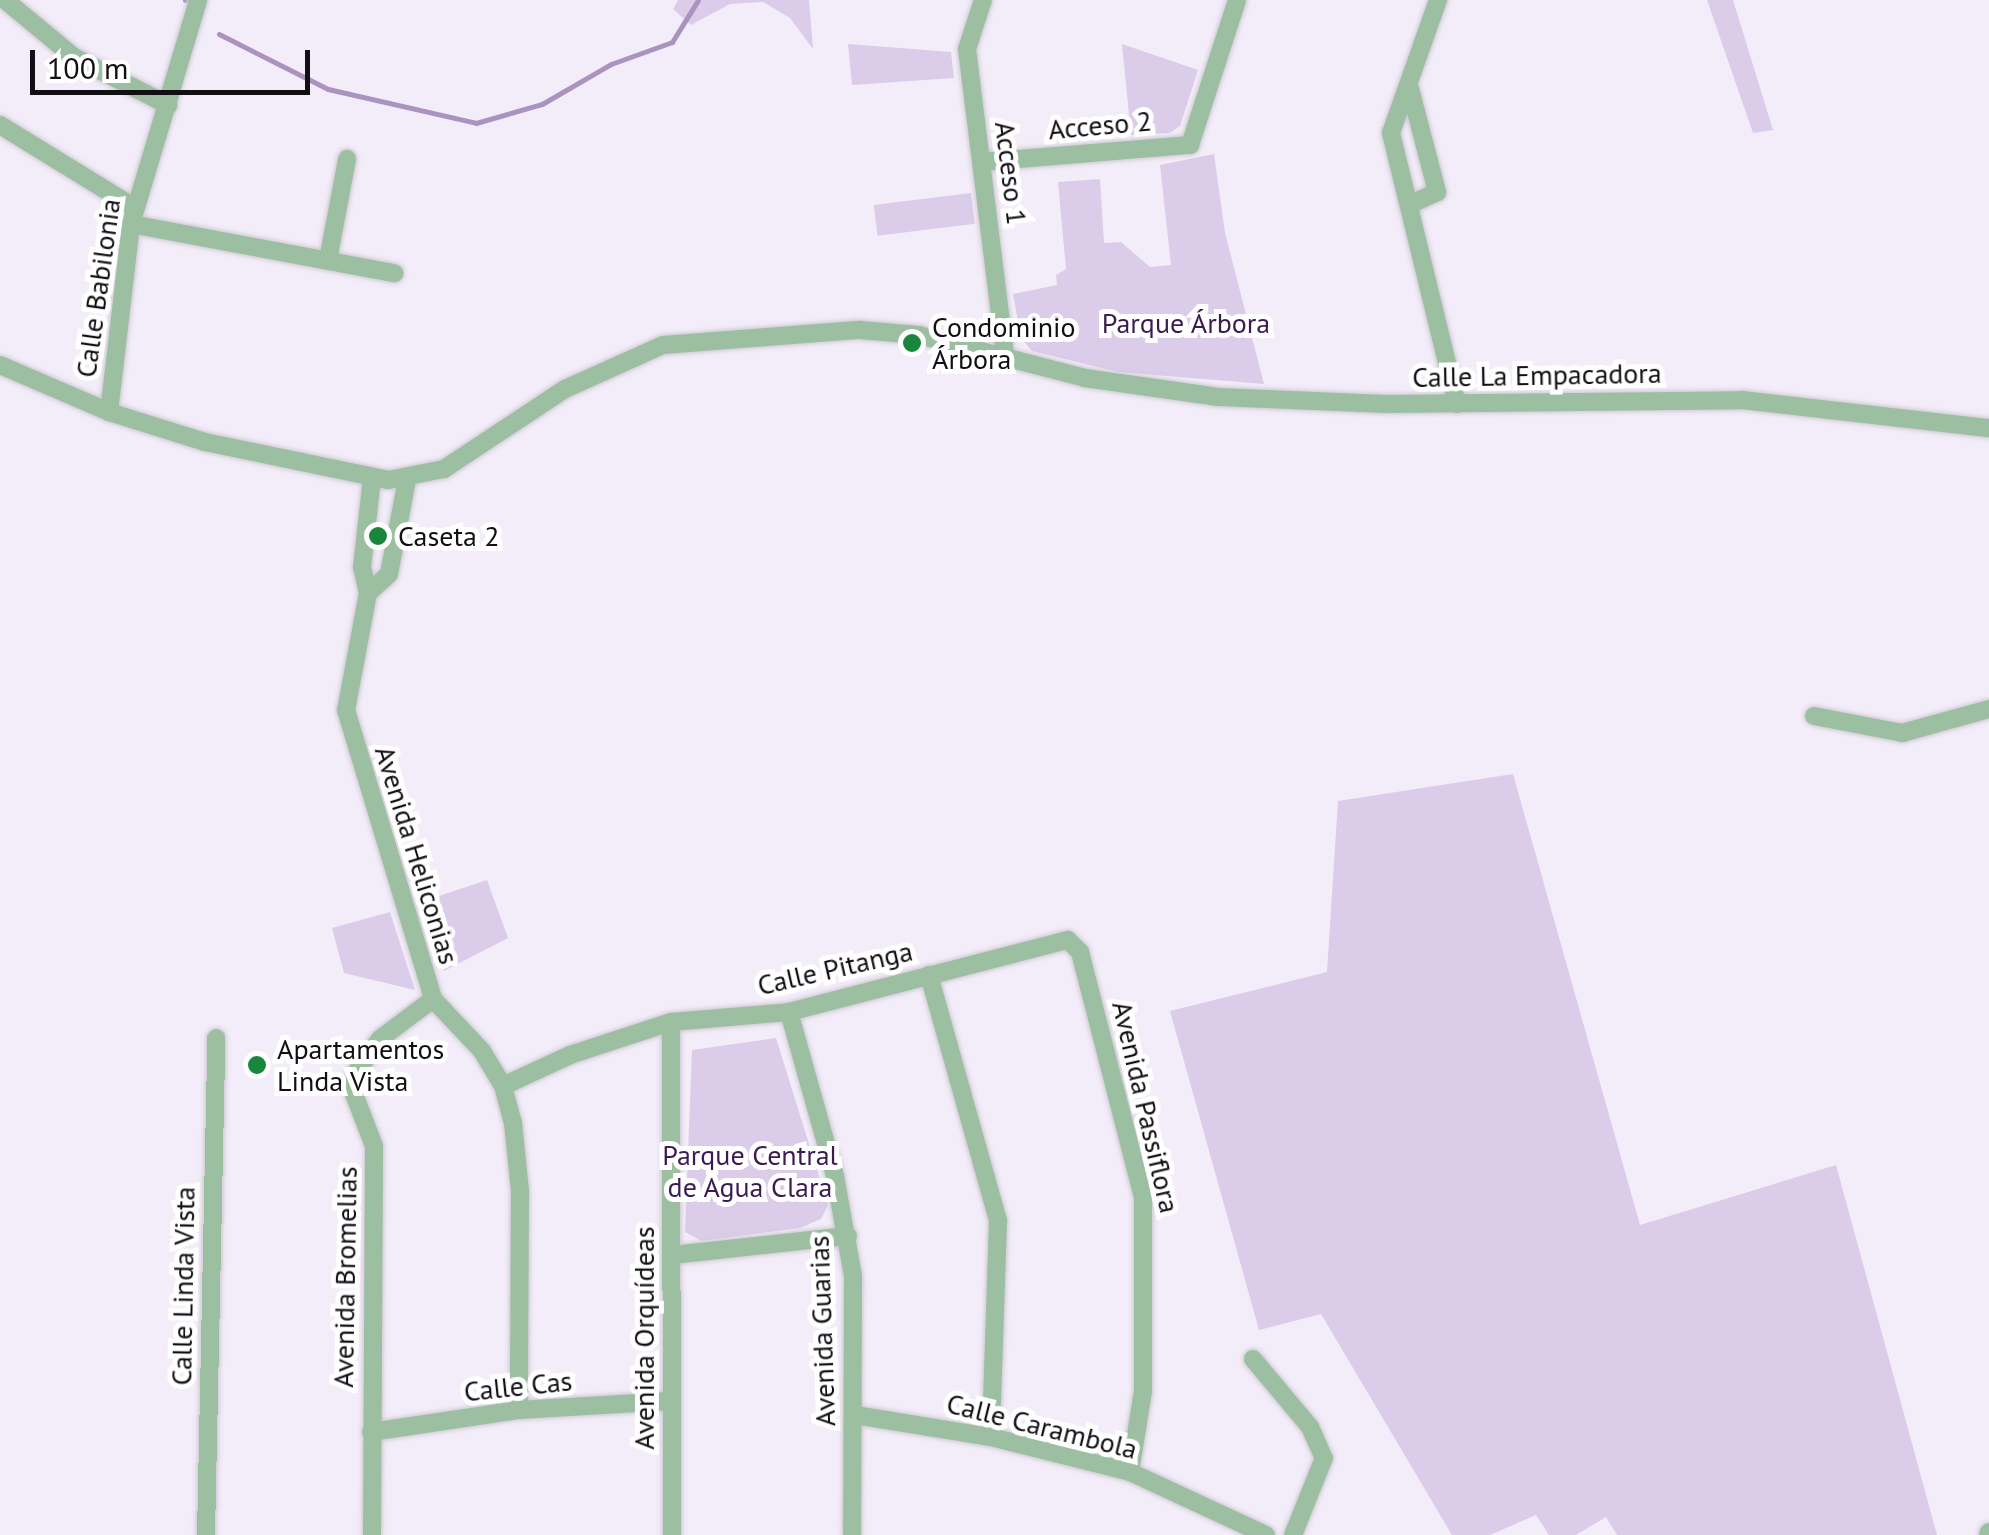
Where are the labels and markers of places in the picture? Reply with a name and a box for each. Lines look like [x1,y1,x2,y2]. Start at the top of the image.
place label: Condominio Árbora [932,310,1075,376]
marker: Condominio Árbora [901,332,923,354]
place label: Caseta 2 [398,519,500,553]
marker: Caseta 2 [367,525,389,547]
place label: Apartamentos Linda Vista [277,1032,444,1098]
marker: Apartamentos Linda Vista [246,1054,268,1076]

